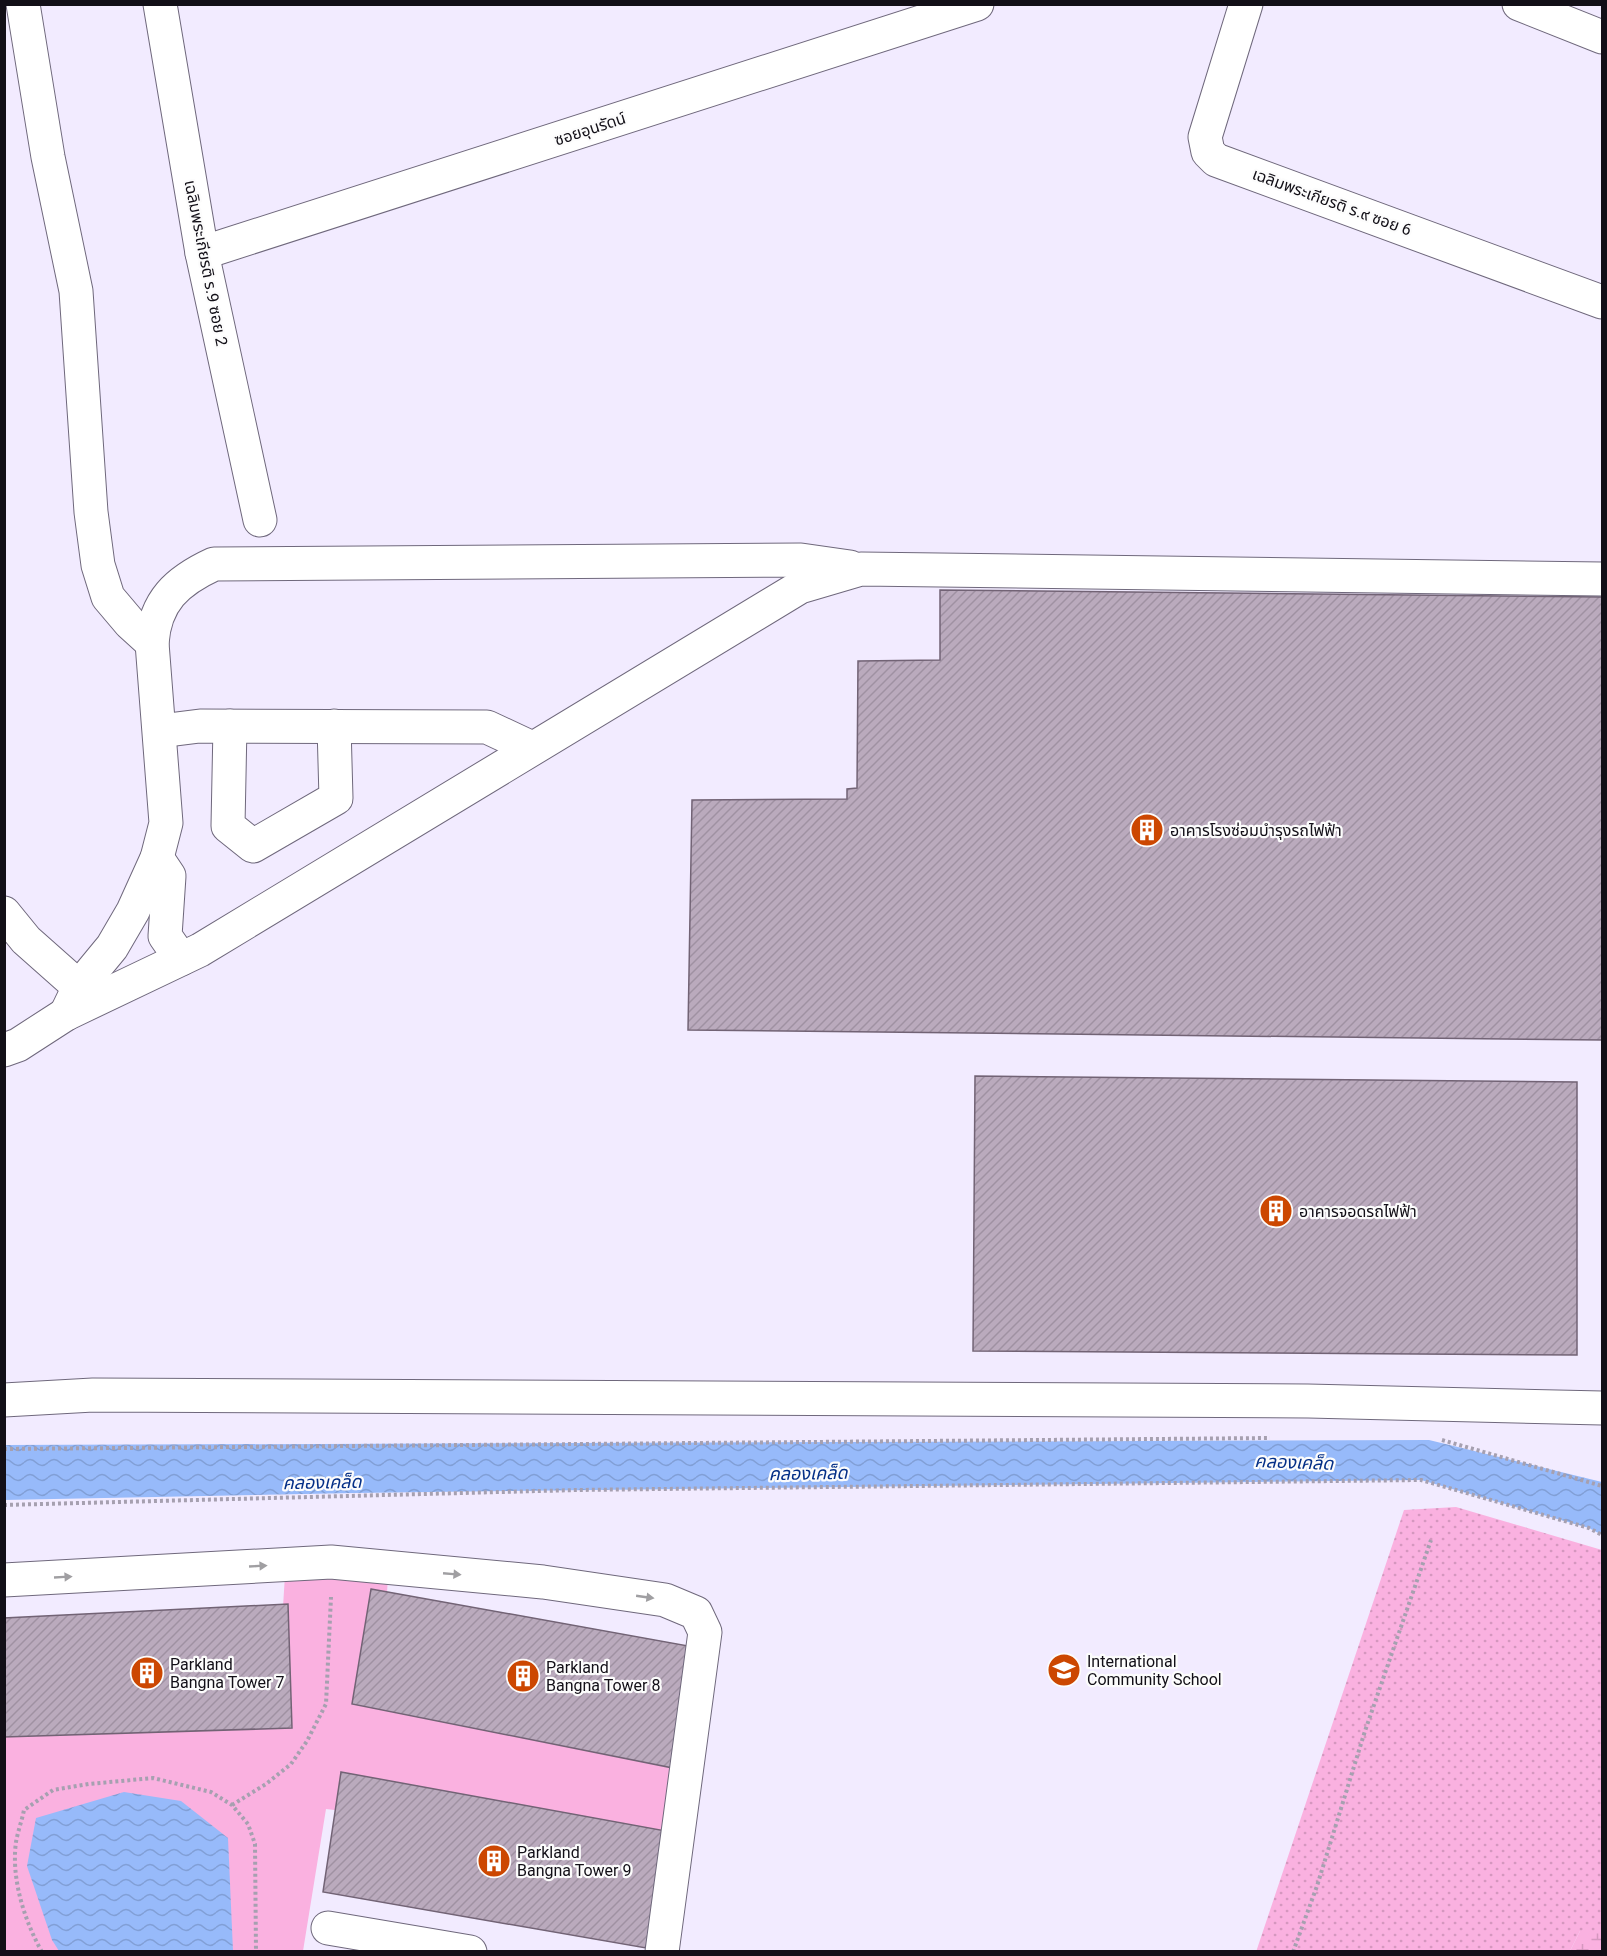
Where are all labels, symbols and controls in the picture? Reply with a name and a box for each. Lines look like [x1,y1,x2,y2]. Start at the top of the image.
street label: ซอยอุนรัดน์ [552,109,628,149]
street label: เฉลิมพระเกียรติ ร.๙ ซอย 6 [1250,164,1414,240]
street label: เฉลิมพระเกียรติ ร.9 ซอย 2 [181,178,231,348]
building icon: อาคารโรงซ่อมบำรุงรถไฟฟ้า [1129,812,1165,848]
place label: อาคารโรงซ่อมบำรุงรถไฟฟ้า [1170,821,1342,840]
building icon: อาคารจอดรถไฟฟ้า [1258,1193,1294,1229]
place label: อาคารจอดรถไฟฟ้า [1299,1202,1417,1221]
water label: คลองเคล็ด [1254,1450,1335,1474]
water label: คลองเคล็ด [768,1462,849,1484]
water label: คลองเคล็ด [282,1471,363,1493]
one-way arrow [248,1562,267,1571]
one-way arrow [443,1569,462,1579]
one-way arrow [53,1573,72,1582]
one-way arrow [636,1593,655,1602]
school or university icon: International Community School [1046,1652,1082,1688]
place label: International Community School [1087,1652,1222,1689]
building icon: Parkland Bangna Tower 7 [129,1655,165,1691]
place label: Parkland Bangna Tower 7 [170,1655,284,1692]
building icon: Parkland Bangna Tower 8 [505,1658,541,1694]
place label: Parkland Bangna Tower 8 [546,1658,660,1695]
building icon: Parkland Bangna Tower 9 [476,1843,512,1879]
place label: Parkland Bangna Tower 9 [517,1843,631,1880]

